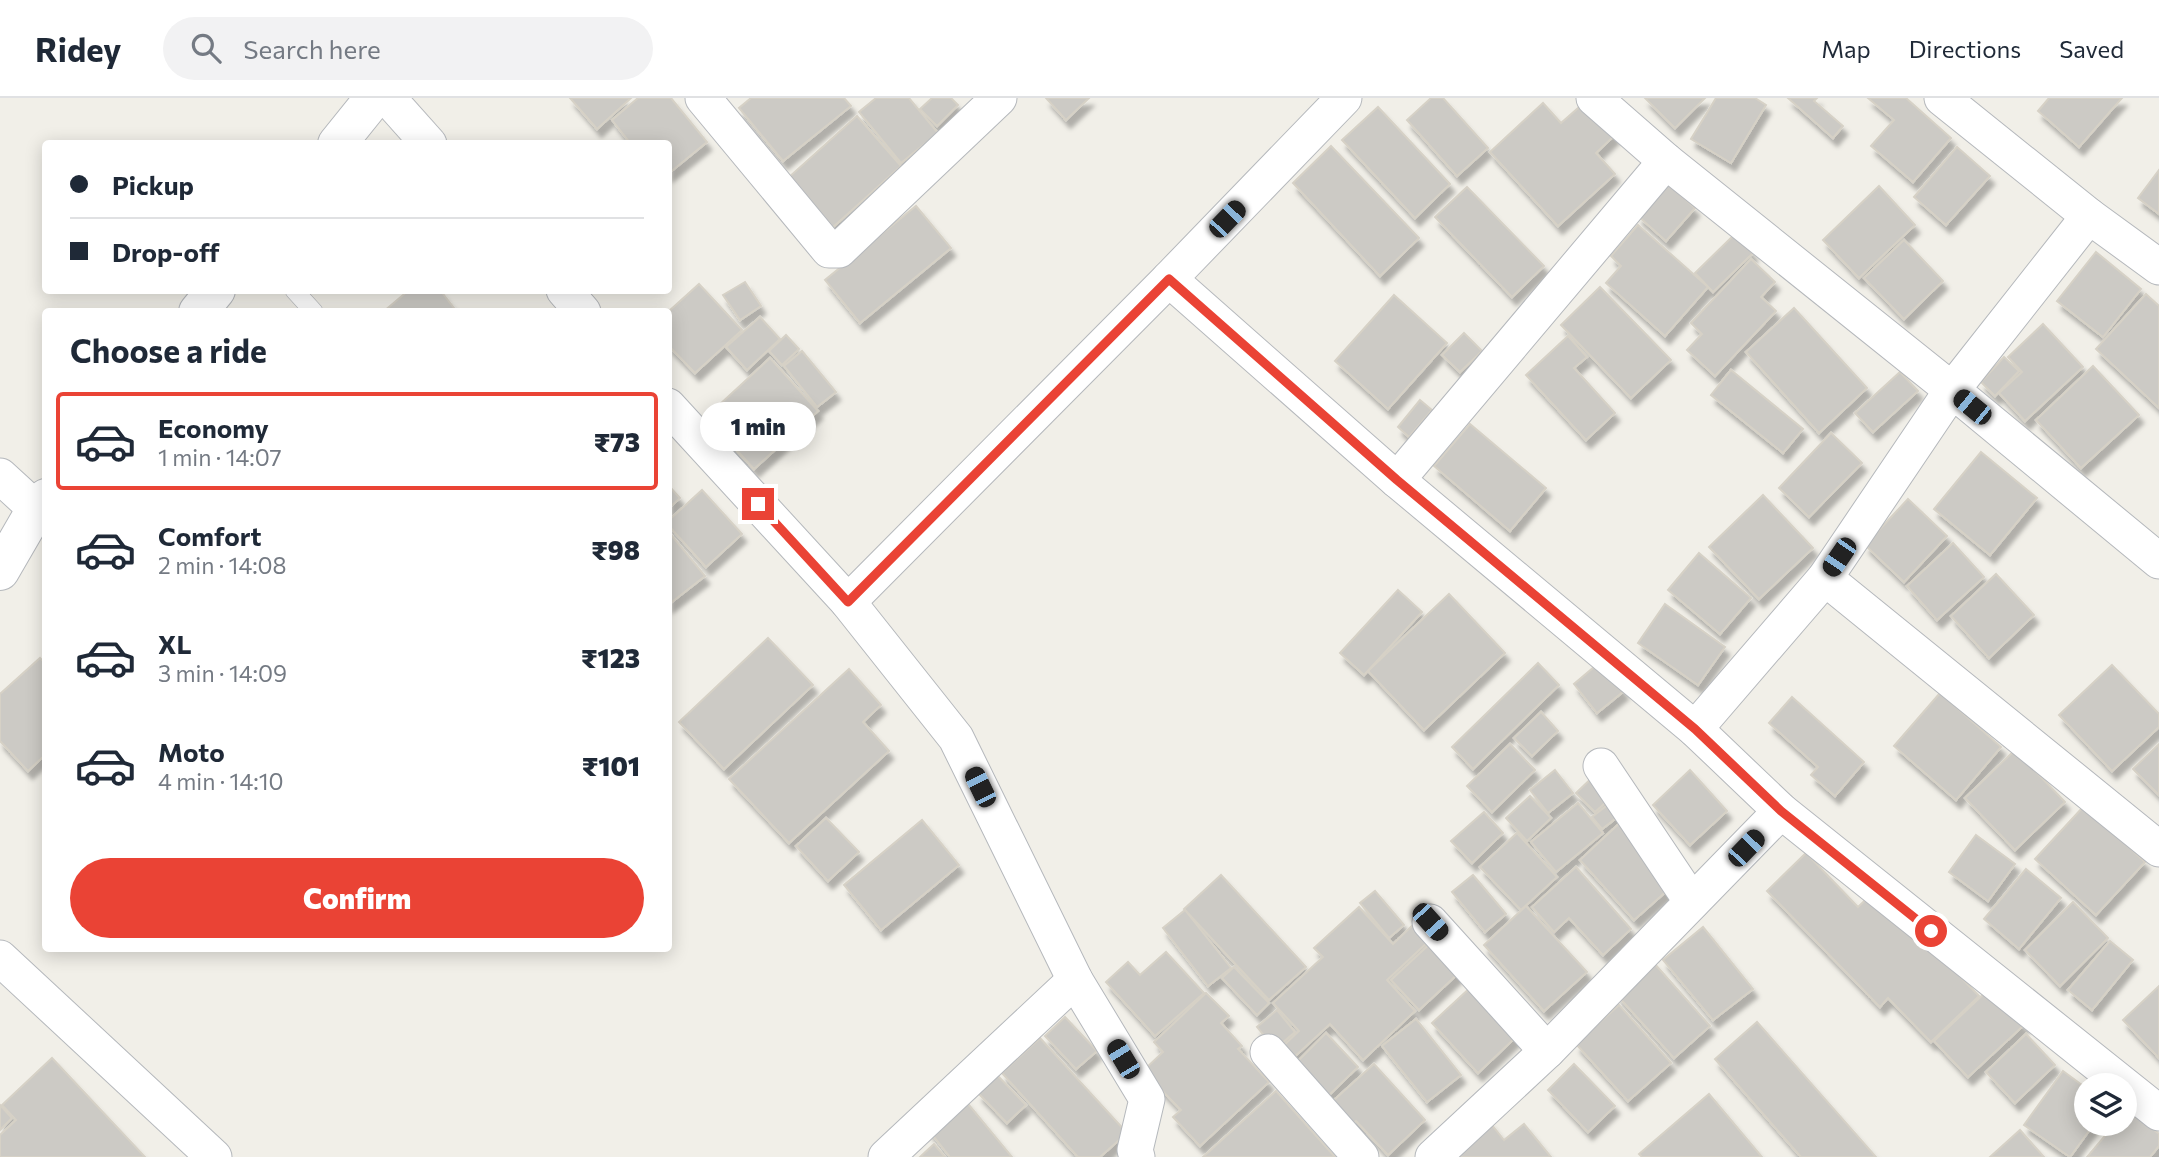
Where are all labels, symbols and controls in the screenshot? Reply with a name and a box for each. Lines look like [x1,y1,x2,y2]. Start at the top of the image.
search box [163,17,653,80]
text: Ridey [35,28,121,69]
icon: search [187,29,225,67]
text: Search here [243,33,381,64]
text: Map [1821,34,1871,63]
text: Directions [1909,34,2021,63]
text: Saved [2059,34,2124,63]
text: Pickup [112,169,194,200]
car [1205,197,1250,241]
text: Drop-off [112,236,219,267]
text: Choose a ride [70,330,267,370]
car [1950,386,1995,428]
callout: 1 min [700,402,816,452]
icon: car [74,410,137,473]
text: Economy [158,412,269,443]
text: 1 min [730,412,786,440]
text: ₹73 [594,426,640,457]
text: 1 min · 14:07 [158,443,282,471]
route end [742,488,774,520]
icon: car [74,518,137,581]
text: Comfort [158,520,261,551]
text: ₹98 [591,534,640,565]
car [1819,534,1860,580]
text: 2 min · 14:08 [158,551,287,579]
icon: car [74,626,137,689]
text: XL [158,628,192,659]
text: ₹123 [581,642,640,673]
text: 3 min · 14:09 [158,659,287,687]
icon: car [74,734,137,797]
text: Moto [158,736,225,767]
text: ₹101 [582,750,640,781]
car [962,764,999,810]
text: 4 min · 14:10 [158,767,284,795]
car [1724,826,1769,870]
button: Confirm [70,858,644,938]
car [1409,899,1452,945]
route start [1915,915,1947,947]
car [1104,1036,1143,1082]
map controls [2074,1073,2137,1136]
button: layers [2074,1073,2137,1136]

